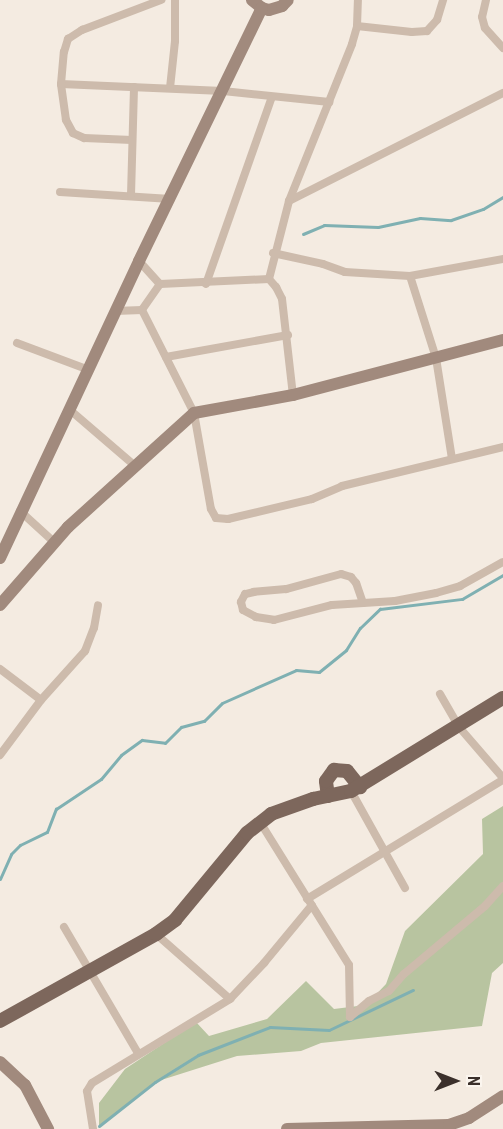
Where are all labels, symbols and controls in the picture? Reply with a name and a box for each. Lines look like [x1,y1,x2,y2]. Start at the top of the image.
north arrow [425,1051,485,1111]
text: N [464,1076,483,1086]

